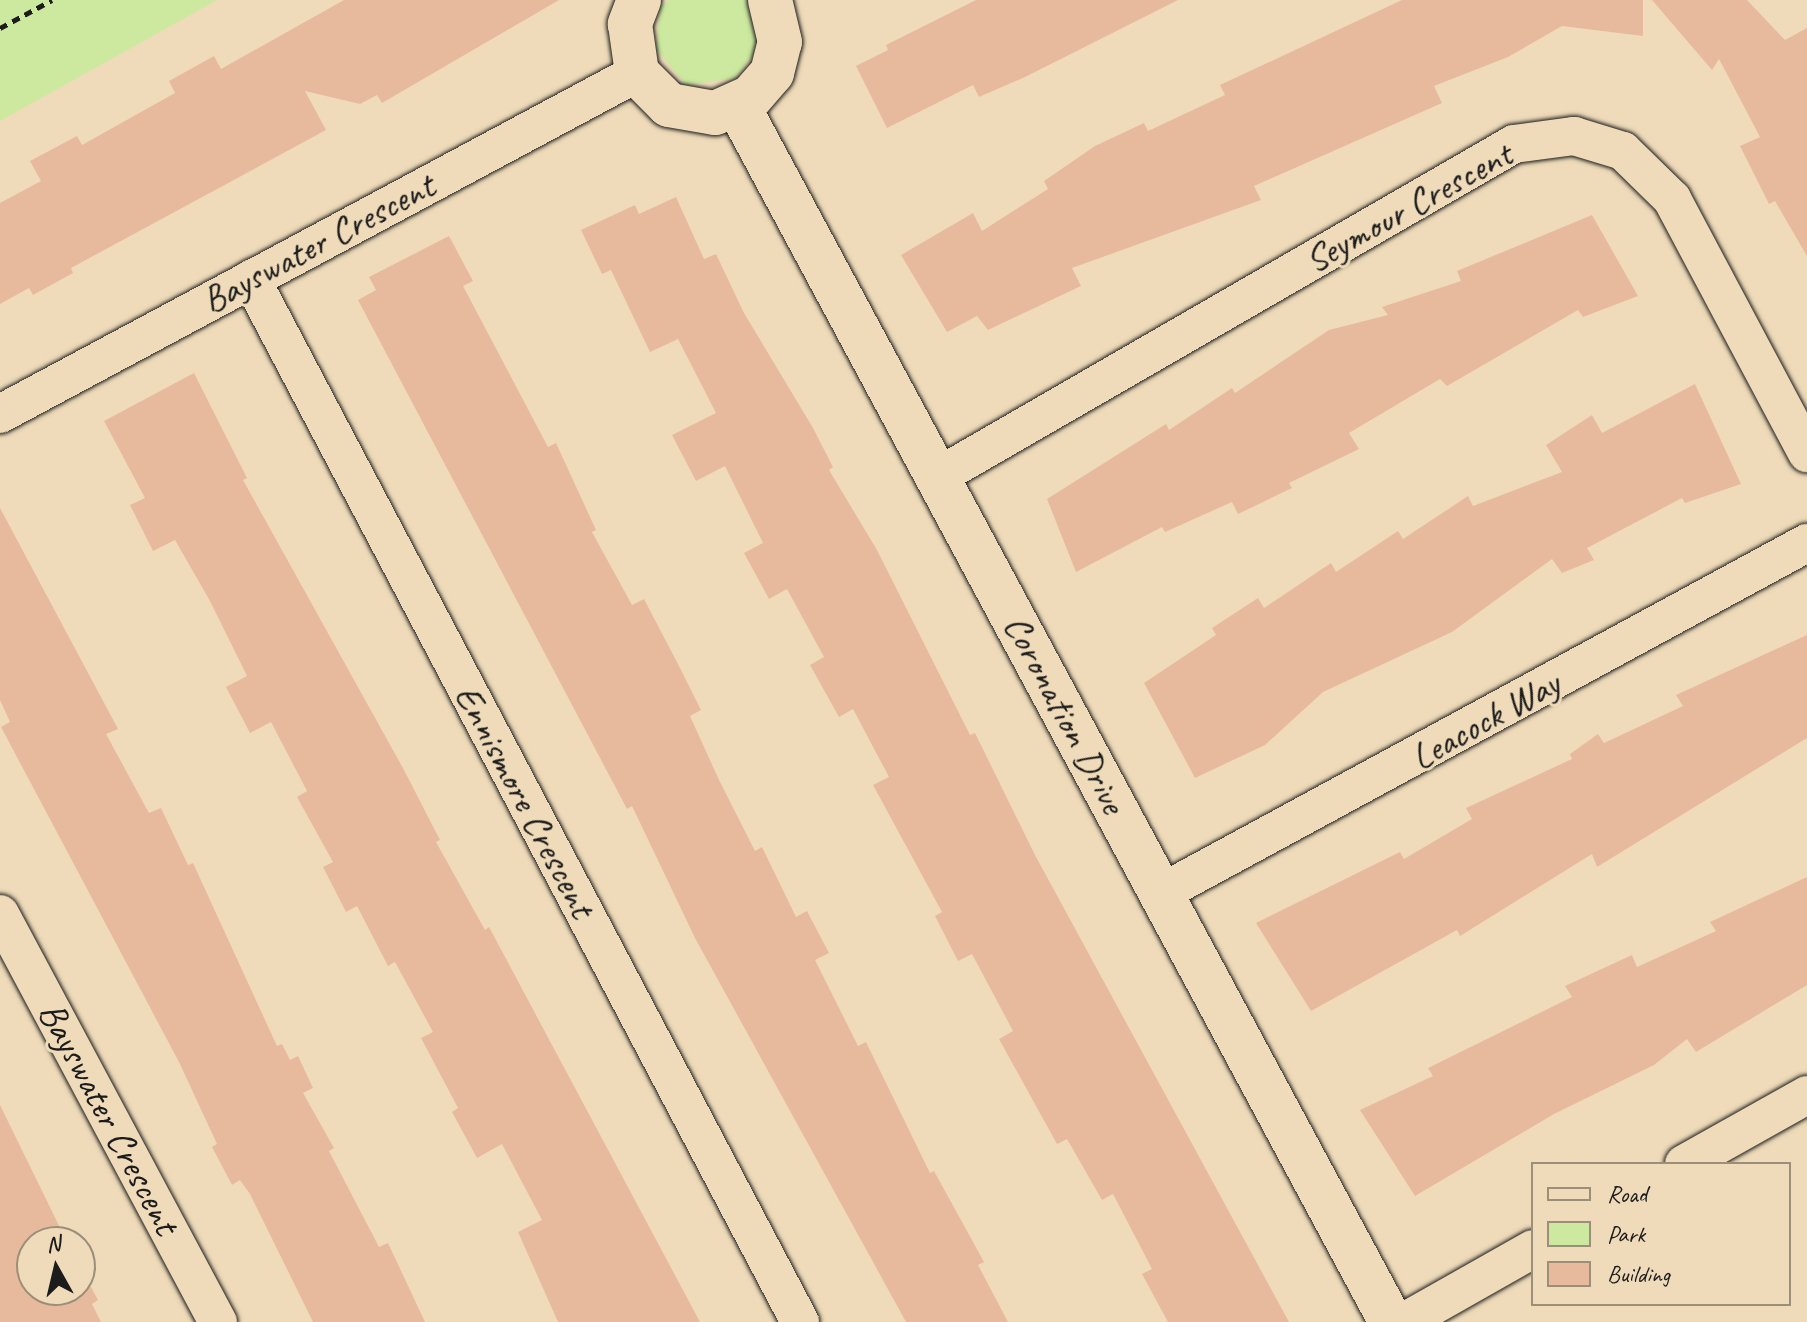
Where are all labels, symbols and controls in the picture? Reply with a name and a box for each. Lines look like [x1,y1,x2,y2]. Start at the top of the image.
street label: Seymour Crescent [1296,131,1520,283]
street label: Bayswater Crescent [194,162,442,324]
street label: Coronation Drive [994,607,1136,821]
street label: Leacock Way [1403,660,1567,780]
street label: Ennismore Crescent [444,677,606,925]
street label: Bayswater Crescent [28,994,190,1242]
legend [1531,1162,1791,1306]
text: Road [1607,1179,1647,1209]
text: Park [1607,1219,1645,1249]
north arrow [16,1226,96,1306]
text: N [44,1229,62,1259]
text: Building [1607,1259,1670,1289]

